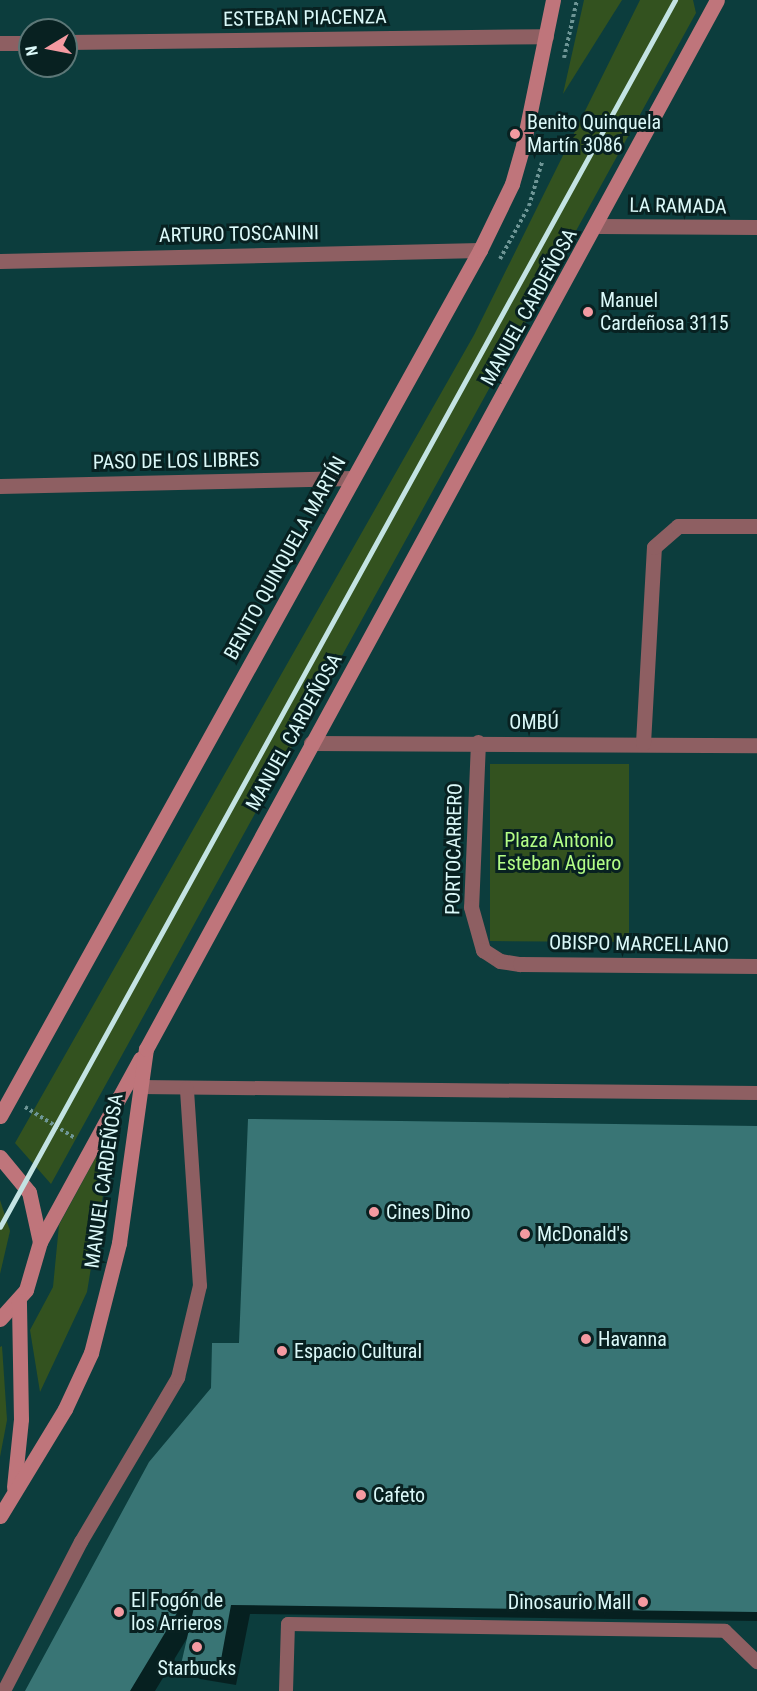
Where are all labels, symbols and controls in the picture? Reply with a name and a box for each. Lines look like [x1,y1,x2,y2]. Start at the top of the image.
street label: ESTEBAN PIACENZA [223,5,387,31]
north arrow [18,18,78,78]
text: N [22,44,42,57]
place label: Benito Quinquela Martín 3086 [527,110,661,157]
marker: Benito Quinquela Martín 3086 [508,127,522,141]
street label: LA RAMADA [629,193,727,219]
street label: ARTURO TOSCANINI [159,221,319,247]
street label: MANUEL CARDEÑOSA [476,224,582,390]
place label: Manuel Cardeñosa 3115 [600,288,729,335]
marker: Manuel Cardeñosa 3115 [581,305,595,319]
street label: PASO DE LOS LIBRES [93,448,259,474]
street label: BENITO QUINQUELA MARTÍN [219,452,351,664]
street label: MANUEL CARDEÑOSA [241,649,347,815]
street label: OMBÚ [509,710,559,734]
street label: PORTOCARRERO [441,783,467,915]
park label: Plaza Antonio Esteban Agüero [497,829,621,876]
street label: OBISPO MARCELLANO [549,930,729,958]
street label: MANUEL CARDEÑOSA [80,1092,128,1270]
place label: Cines Dino [386,1200,470,1224]
marker: Cines Dino [367,1205,381,1219]
place label: McDonald's [537,1222,628,1246]
marker: McDonald's [518,1227,532,1241]
place label: Havanna [598,1327,667,1351]
marker: Havanna [579,1332,593,1346]
place label: Espacio Cultural [294,1339,422,1363]
marker: Espacio Cultural [275,1344,289,1358]
place label: Cafeto [373,1483,425,1507]
marker: Cafeto [354,1488,368,1502]
place label: El Fogón de los Arrieros [131,1588,223,1635]
place label: Dinosaurio Mall [508,1590,631,1614]
marker: Dinosaurio Mall [636,1595,650,1609]
marker: El Fogón de los Arrieros [112,1605,126,1619]
marker: Starbucks [190,1640,204,1654]
place label: Starbucks [158,1656,236,1680]

